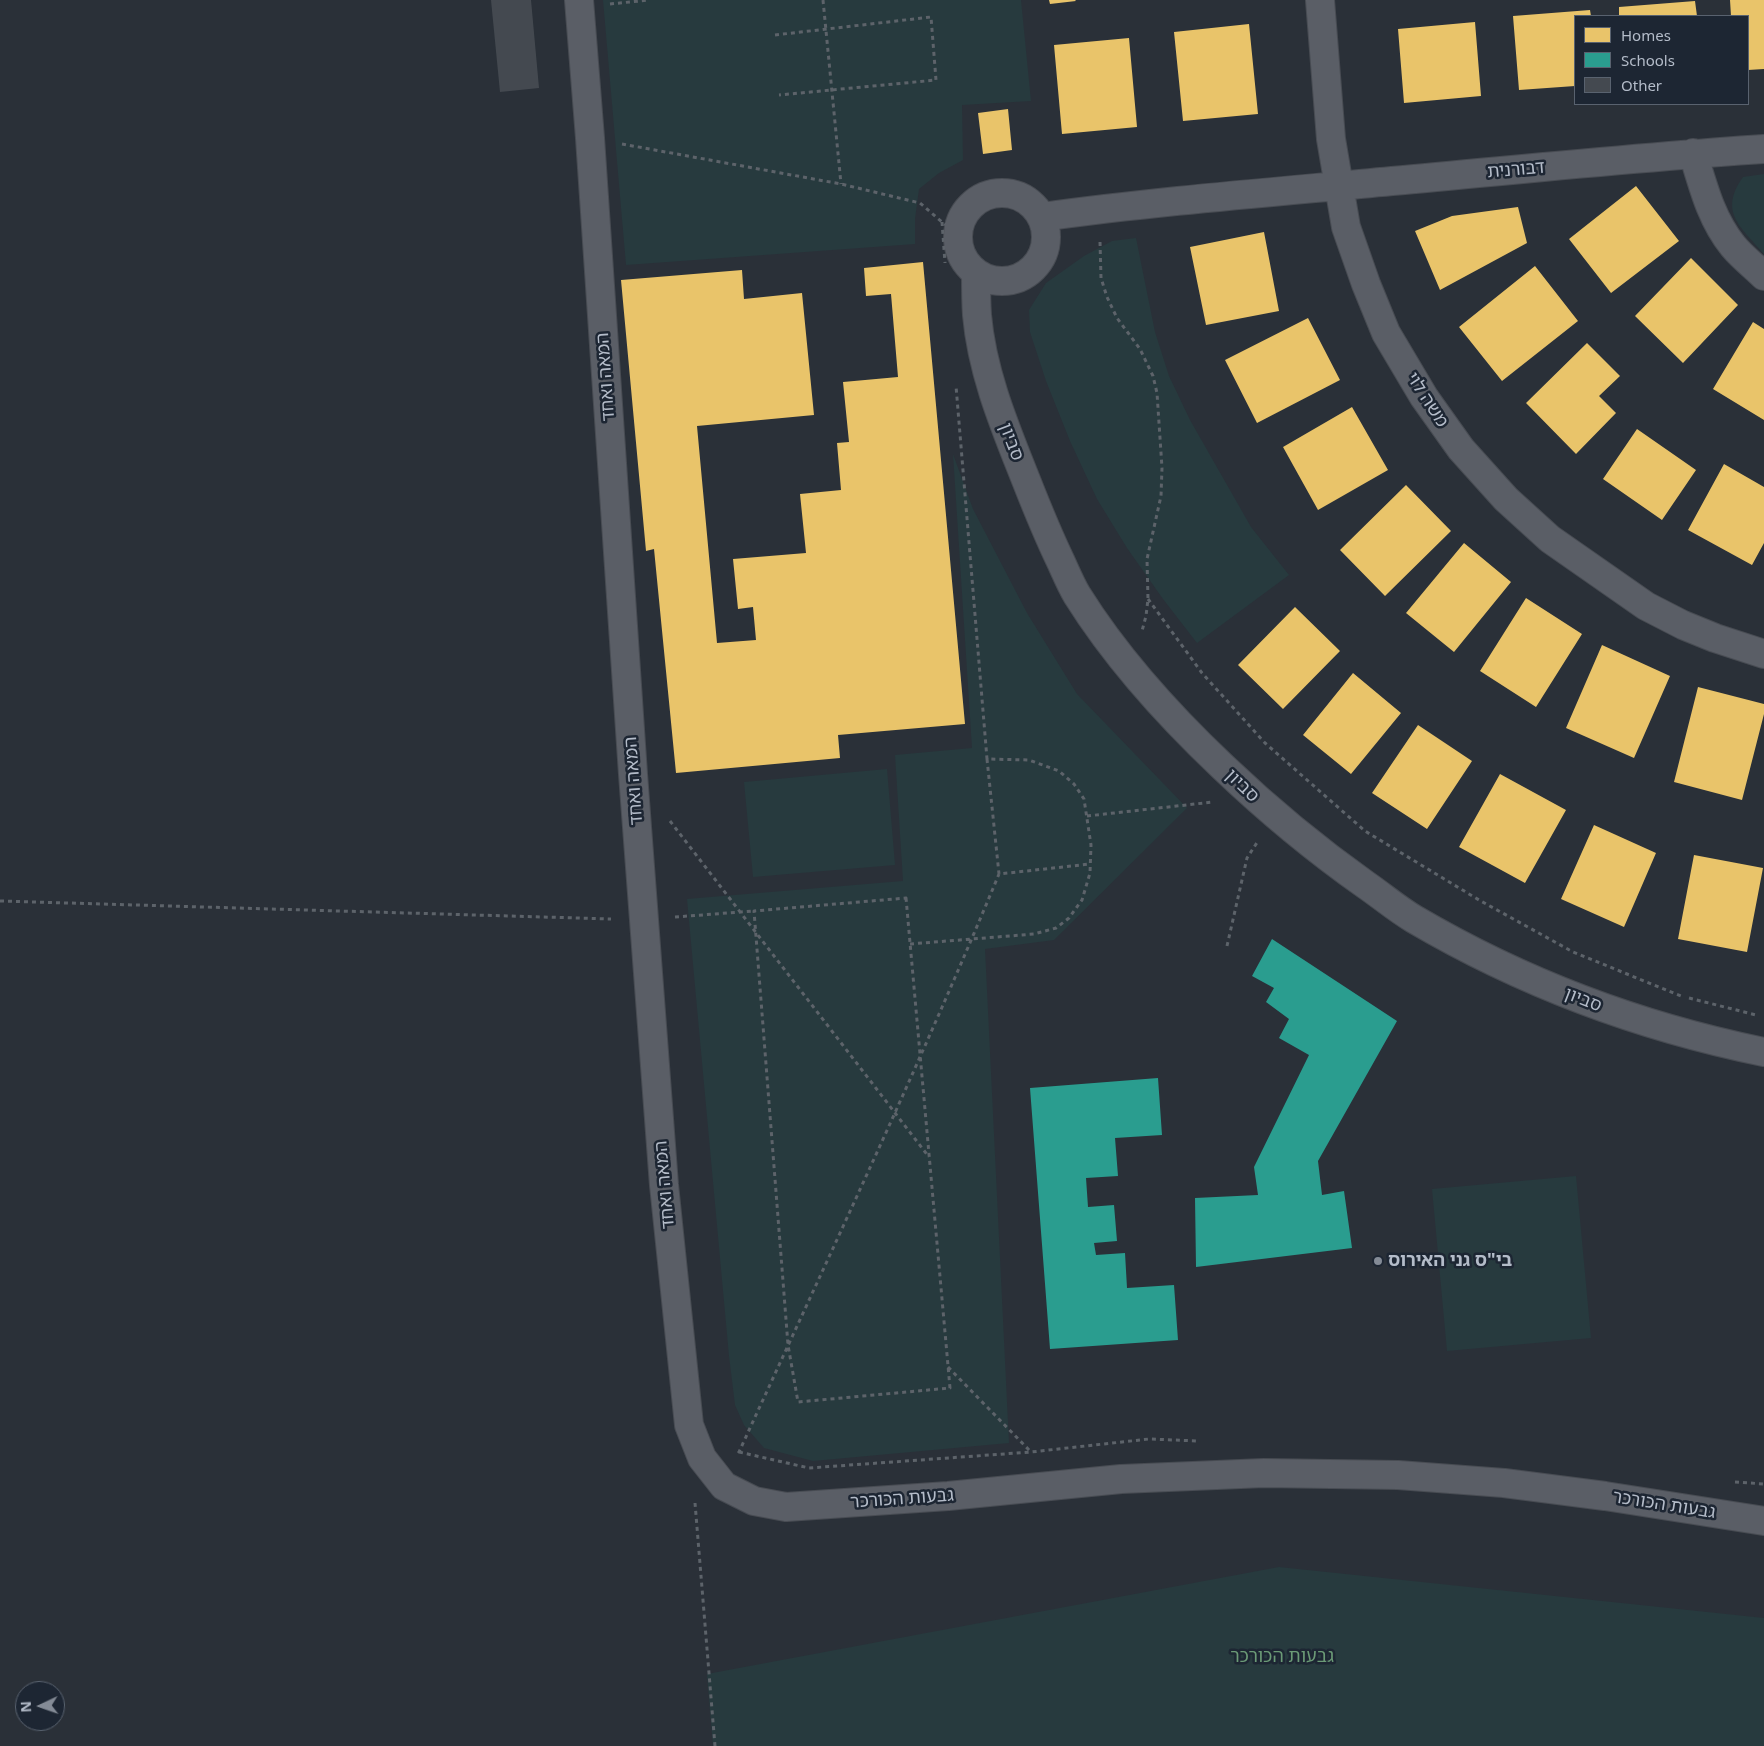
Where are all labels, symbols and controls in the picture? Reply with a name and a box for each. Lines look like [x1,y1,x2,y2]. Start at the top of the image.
legend [1574,15,1749,105]
text: Homes [1621,25,1671,45]
text: Schools [1621,50,1675,70]
text: Other [1621,75,1662,95]
street label: דבורנית [1486,157,1546,183]
street label: המאה ואחד [592,332,620,422]
street label: משה לוי [1401,368,1453,432]
street label: סביון [994,420,1028,464]
street label: המאה ואחד [620,736,648,826]
street label: סביון [1221,765,1263,807]
street label: סביון [1561,983,1605,1017]
street label: המאה ואחד [650,1140,680,1230]
place label: בי"ס גני האירוס [1388,1250,1512,1272]
marker: בי"ס גני האירוס [1372,1255,1384,1267]
street label: גבעות הכורכר [850,1485,954,1513]
street label: גבעות הכורכר [1611,1486,1717,1524]
park label: גבעות הכורכר [1230,1646,1334,1668]
north arrow [15,1681,65,1731]
text: N [16,1701,35,1713]

